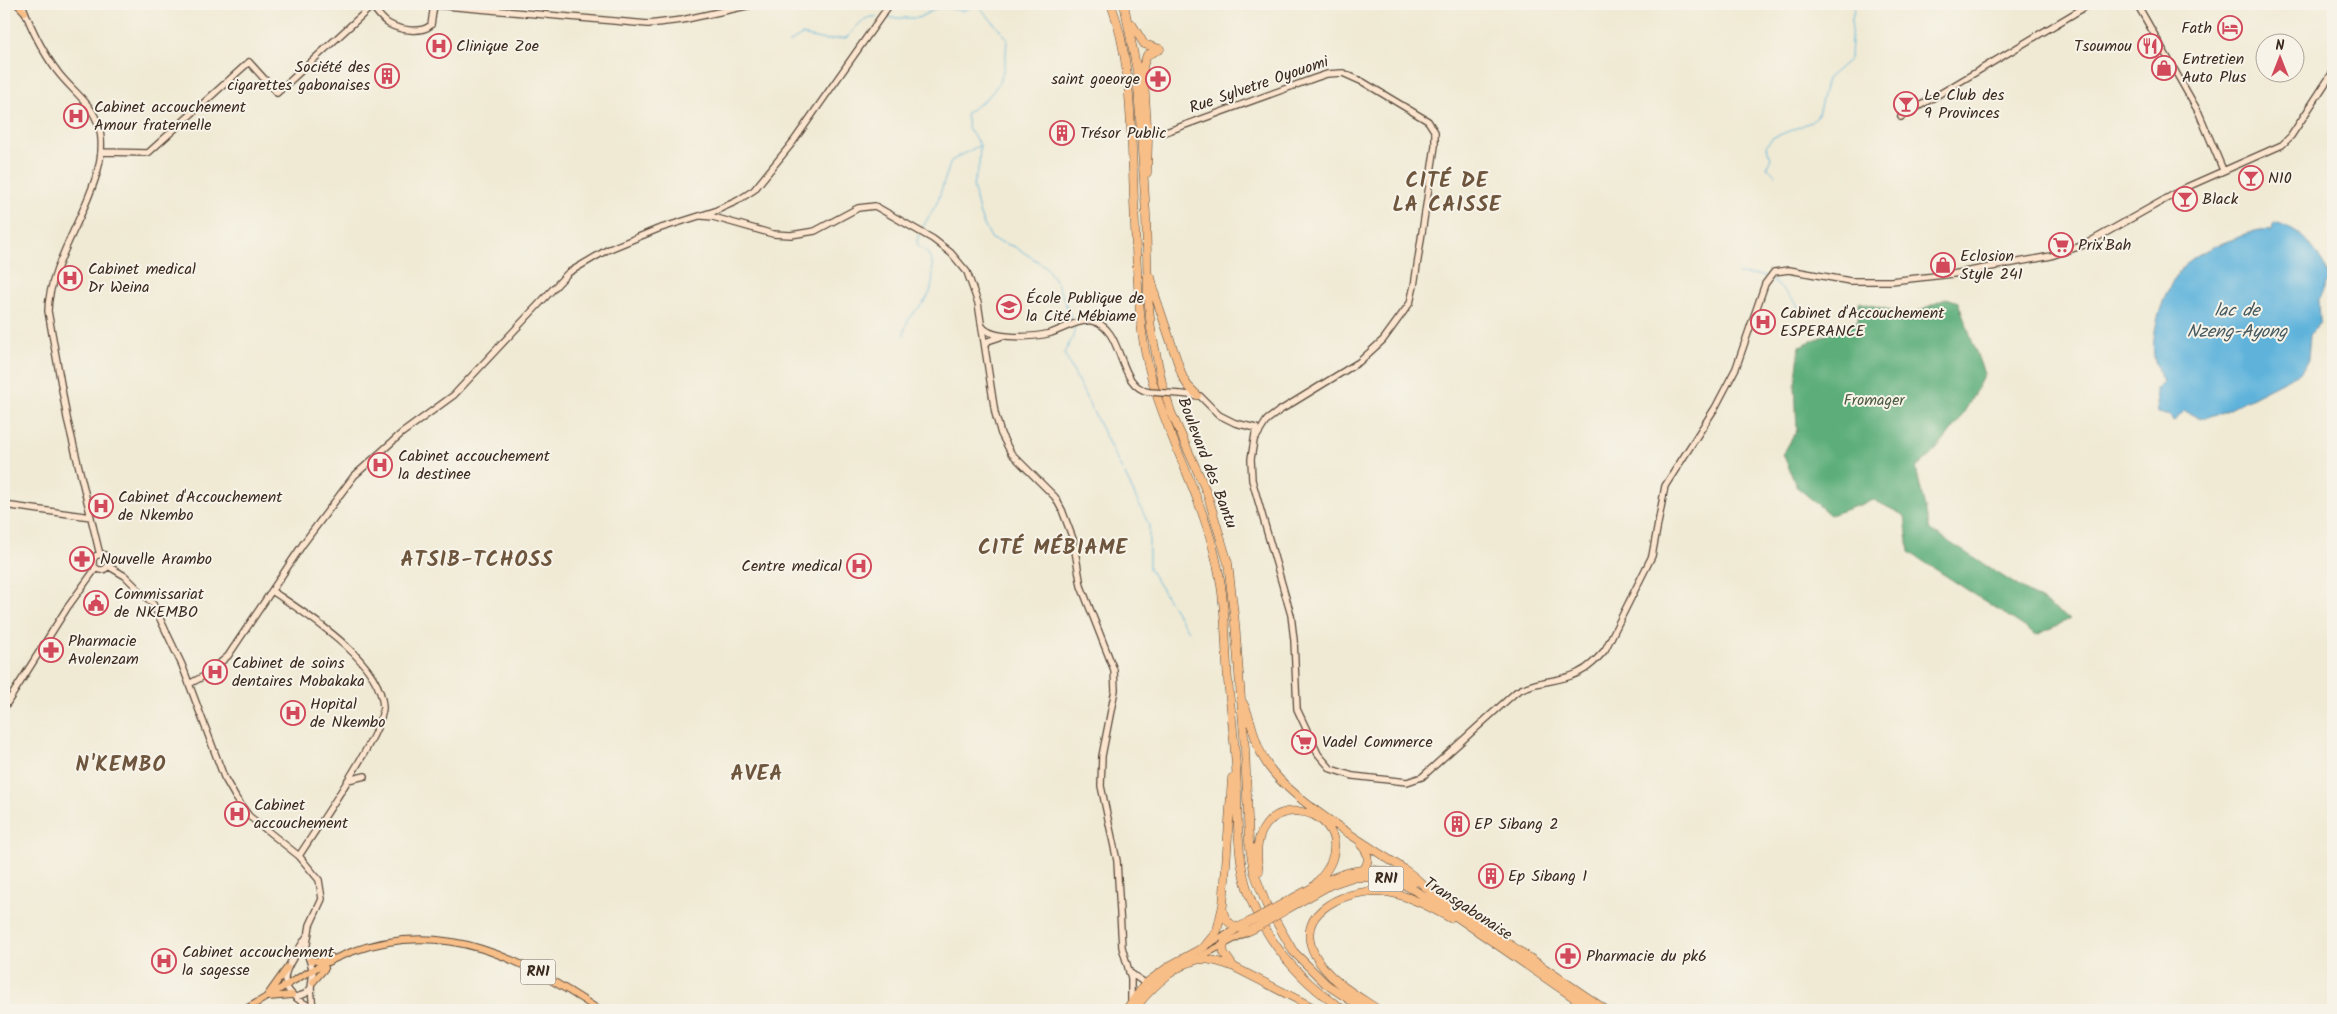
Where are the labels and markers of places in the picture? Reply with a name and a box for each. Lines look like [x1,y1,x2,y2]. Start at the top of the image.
hotel icon: Fath [2217,15,2243,41]
place label: Fath [2181,16,2212,41]
hospital icon: Clinique Zoe [426,33,452,59]
restaurant icon: Tsoumou [2137,33,2163,59]
place label: Clinique Zoe [456,34,539,59]
place label: Tsoumou [2074,34,2132,59]
place label: Entretien Auto Plus [2182,47,2247,90]
place label: Société des cigarettes gabonaises [227,55,370,98]
shop icon: Entretien Auto Plus [2151,55,2177,81]
building icon: Société des cigarettes gabonaises [374,63,400,89]
pharmacy icon: saint goeorge [1145,66,1171,92]
place label: saint goeorge [1051,67,1140,92]
place label: Le Club des 9 Provinces [1924,83,2005,126]
bar icon: Le Club des 9 Provinces [1893,91,1919,117]
place label: Cabinet accouchement Amour fraternelle [94,95,247,138]
hospital icon: Cabinet accouchement Amour fraternelle [63,103,89,129]
building icon: Trésor Public [1049,120,1075,146]
place label: Trésor Public [1080,121,1166,146]
bar icon: N10 [2238,165,2264,191]
place label: N10 [2268,166,2292,191]
bar icon: Black [2172,186,2198,212]
place label: Black [2202,187,2239,212]
supermarket icon: Prix'Bah [2048,232,2074,258]
place label: Prix'Bah [2078,233,2131,258]
place label: Eclosion Style 241 [1960,244,2023,287]
shop icon: Eclosion Style 241 [1930,252,1956,278]
place label: Cabinet medical Dr Weina [88,257,196,300]
hospital icon: Cabinet medical Dr Weina [57,265,83,291]
place label: École Publique de la Cité Mébiame [1026,286,1144,329]
school or university icon: École Publique de la Cité Mébiame [996,294,1022,320]
place label: Cabinet d'Accouchement ESPERANCE [1780,301,1945,344]
hospital icon: Cabinet d'Accouchement ESPERANCE [1750,309,1776,335]
place label: Cabinet accouchement la destinee [398,444,551,487]
hospital icon: Cabinet accouchement la destinee [367,452,393,478]
place label: Cabinet d'Accouchement de Nkembo [118,485,283,528]
hospital icon: Cabinet d'Accouchement de Nkembo [88,493,114,519]
pharmacy icon: Nouvelle Arambo [69,546,95,572]
place label: Nouvelle Arambo [100,547,212,572]
hospital icon: Centre medical [846,553,872,579]
place label: Centre medical [741,554,842,579]
place label: Commissariat de NKEMBO [114,582,205,625]
public building icon: Commissariat de NKEMBO [83,590,109,616]
place label: Pharmacie Avolenzam [68,629,139,672]
pharmacy icon: Pharmacie Avolenzam [38,637,64,663]
place label: Cabinet de soins dentaires Mobakaka [232,651,365,694]
hospital icon: Cabinet de soins dentaires Mobakaka [202,659,228,685]
place label: Hopital de Nkembo [310,692,386,735]
hospital icon: Hopital de Nkembo [280,700,306,726]
supermarket icon: Vadel Commerce [1291,729,1317,755]
place label: Vadel Commerce [1322,730,1433,755]
place label: Cabinet accouchement [254,793,349,836]
hospital icon: Cabinet accouchement [224,801,250,827]
building icon: EP Sibang 2 [1444,811,1470,837]
place label: EP Sibang 2 [1474,812,1559,837]
building icon: Ep Sibang 1 [1478,863,1504,889]
place label: Ep Sibang 1 [1508,864,1587,889]
place label: Cabinet accouchement la sagesse [182,940,335,983]
pharmacy icon: Pharmacie du pk6 [1555,943,1581,969]
place label: Pharmacie du pk6 [1586,944,1707,969]
hospital icon: Cabinet accouchement la sagesse [151,948,177,974]

